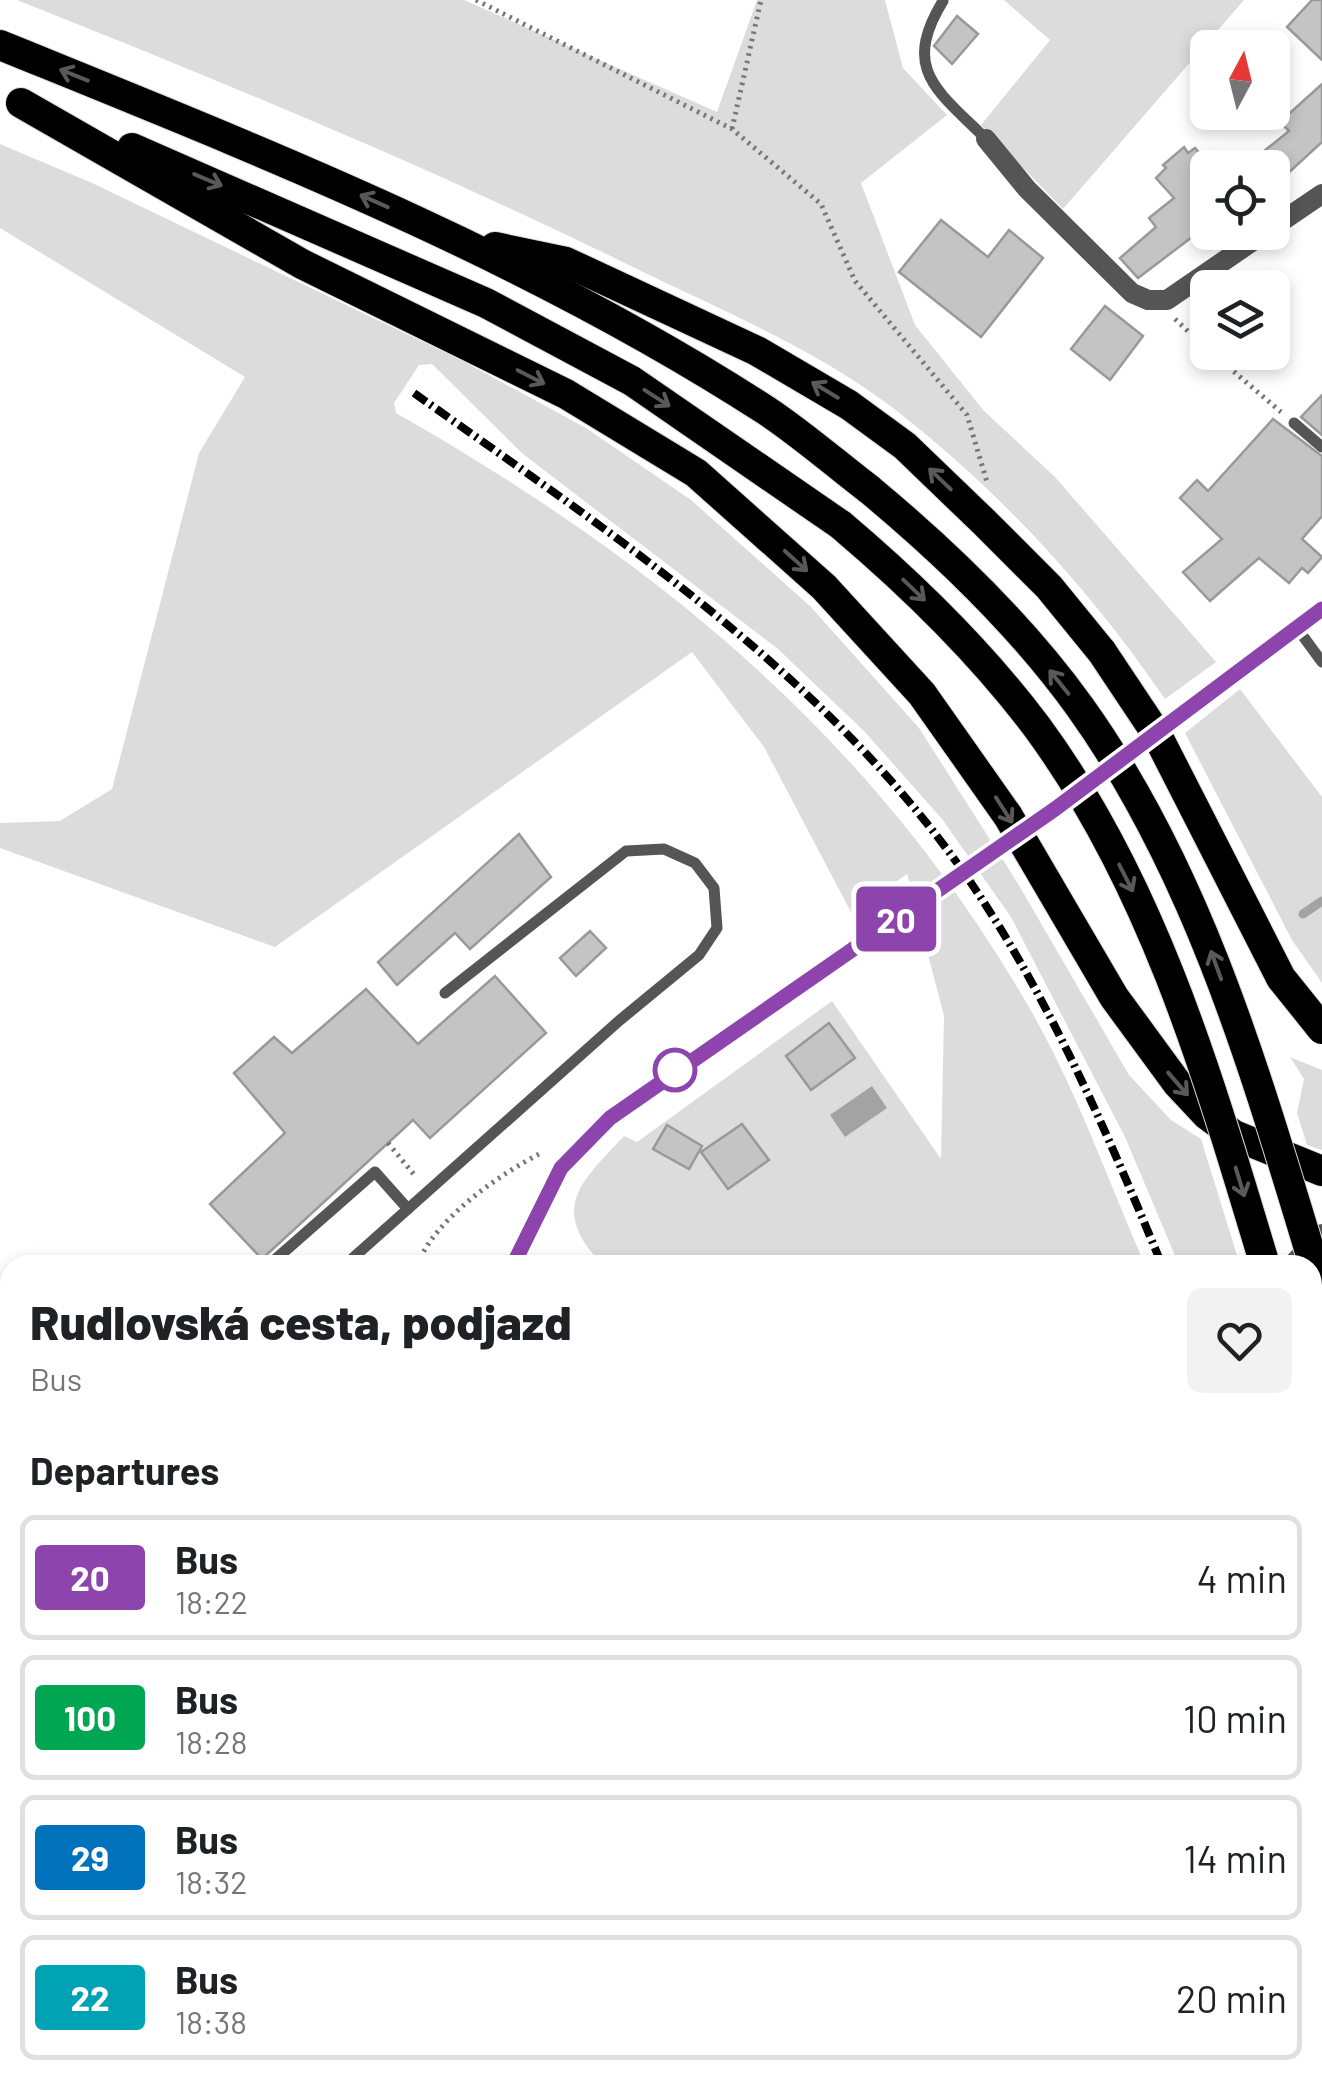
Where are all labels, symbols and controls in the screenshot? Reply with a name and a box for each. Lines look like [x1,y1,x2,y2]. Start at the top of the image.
north arrow [1190,30,1290,130]
map controls [1190,30,1290,370]
one-way arrow [59,65,90,83]
button: locate [1190,150,1290,250]
one-way arrow [192,172,223,190]
one-way arrow [359,191,390,209]
button: layers [1190,270,1290,370]
one-way arrow [515,368,545,387]
one-way arrow [811,380,840,400]
one-way arrow [642,387,671,408]
one-way arrow [928,468,952,492]
one-way arrow [783,549,809,573]
one-way arrow [901,578,925,602]
one-way arrow [1048,669,1070,695]
one-way arrow [994,795,1015,824]
one-way arrow [1117,863,1136,893]
line badge: 20 [851,886,941,952]
text: 20 [876,898,916,940]
one-way arrow [1205,951,1223,981]
unlabelled marker [654,1049,696,1091]
one-way arrow [1166,1071,1189,1096]
one-way arrow [1232,1166,1250,1197]
button: heart [1187,1288,1292,1393]
text: Rudlovská cesta, podjazd [30,1292,572,1350]
text: Bus [30,1359,82,1397]
text: Departures [30,1447,219,1493]
text: Bus [175,1536,238,1582]
text: 4 min [1197,1555,1287,1601]
text: 20 [70,1556,110,1598]
text: 18:22 [175,1582,248,1620]
text: Bus [175,1676,238,1722]
text: 10 min [1183,1695,1287,1741]
text: 100 [64,1696,116,1738]
text: 18:28 [175,1722,248,1760]
text: Bus [175,1816,238,1862]
text: 14 min [1184,1835,1287,1881]
text: 29 [71,1836,109,1878]
text: 18:32 [175,1862,247,1900]
text: Bus [175,1956,238,2002]
text: 20 min [1176,1975,1287,2021]
text: 22 [70,1976,110,2018]
text: 18:38 [175,2002,247,2040]

